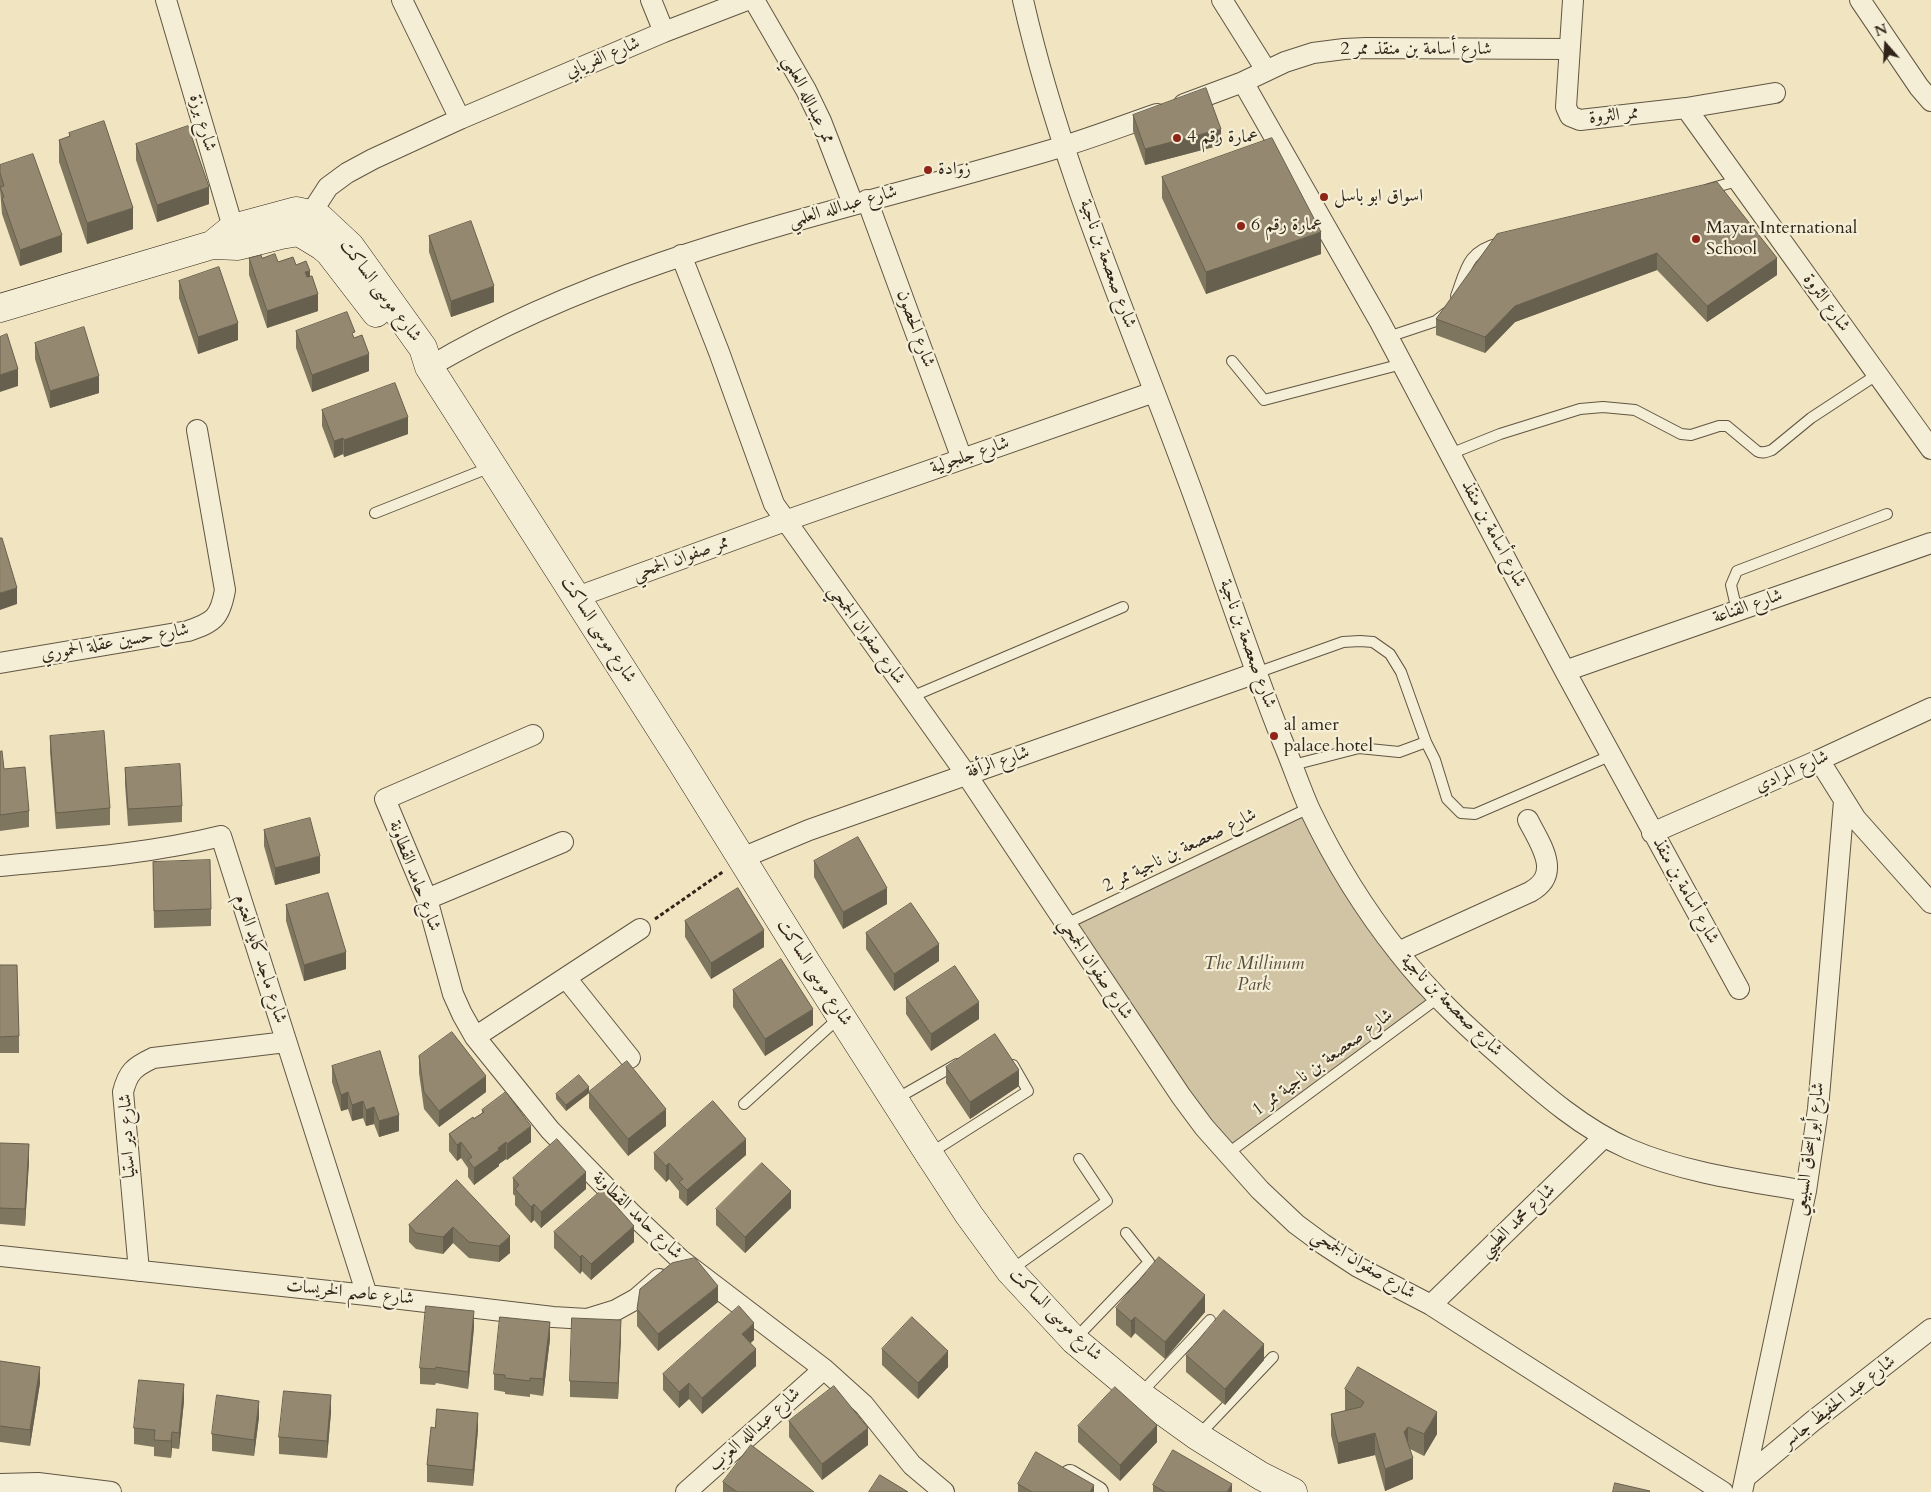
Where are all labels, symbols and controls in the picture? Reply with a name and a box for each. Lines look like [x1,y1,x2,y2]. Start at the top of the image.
text: N [1872,19,1890,41]
north arrow [1861,20,1911,70]
street label: شارع الفريابي [562,33,644,83]
street label: شارع أسامة بن منقذ ممر 2 [1340,39,1492,61]
street label: ممر عبدالله العلمي [777,52,839,148]
street label: شارع برزة [184,92,220,154]
street label: ممر الثروة [1588,103,1640,129]
place label: عمارة رقم 4 [1187,127,1258,149]
marker: عمارة رقم 4 [1171,132,1183,144]
place label: زوادة [938,159,971,181]
marker: زوادة [922,164,934,176]
street label: شارع عبدالله العلمي [786,181,900,233]
place label: اسواق ابو باسل [1334,186,1423,208]
marker: اسواق ابو باسل [1318,191,1330,203]
street label: شارع صعصعة بن ناجية [1074,197,1140,331]
place label: عمارة رقم 6 [1251,215,1322,237]
place label: Mayar International School [1706,218,1857,260]
marker: عمارة رقم 6 [1235,220,1247,232]
marker: Mayar International School [1690,233,1702,245]
street label: شارع موسى الساكت [334,236,426,346]
street label: شارع الثروة [1798,270,1854,336]
street label: شارع الحصون [891,287,939,371]
street label: شارع جلجولية [928,432,1012,480]
street label: شارع أسامة بن منقذ [1456,477,1530,591]
street label: ممر صفوان الجمحي [630,532,732,586]
street label: شارع موسى الساكت [556,573,640,687]
street label: شارع صعصعة بن ناجية [1214,577,1280,711]
street label: شارع صفوان الجمحي [823,581,909,689]
street label: شارع القناعة [1710,585,1786,629]
street label: شارع حسين عقلة الحموري [39,619,191,667]
place label: al amer palace hotel [1284,715,1373,758]
marker: al amer palace hotel [1268,730,1280,742]
street label: شارع الرأفة [964,742,1032,784]
street label: شارع المرادي [1752,746,1832,798]
street label: شارع صعصعة بن ناجية ممر 2 [1100,804,1260,898]
street label: شارع حامد القطاونة [383,818,445,934]
street label: شارع أسامة بن منقذ [1647,834,1723,948]
street label: شارع ماجد كايد العتوم [229,892,291,1026]
street label: شارع صفوان الجمحي [1053,914,1137,1024]
street label: شارع موسى الساكت [772,916,856,1030]
street label: شارع صعصعة بن ناجية [1396,951,1506,1061]
park label: The Millinum Park [1204,954,1304,996]
street label: شارع صعصعة بن ناجية ممر 1 [1248,1005,1398,1121]
street label: شارع أبو إسحاق السبيعي [1790,1081,1830,1217]
street label: شارع دير استيا [115,1093,141,1179]
street label: شارع حامد القطاونة [587,1168,687,1264]
street label: شارع محمد الطيبي [1476,1180,1560,1262]
street label: شارع صفوان الجمحي [1307,1225,1419,1305]
street label: شارع موسى الساكت [1004,1264,1106,1366]
street label: شارع عاصم الخريسات [285,1276,415,1310]
street label: شارع عبد الحفيظ جاسر [1778,1351,1900,1453]
street label: شارع عبدالله العزب [705,1383,805,1477]

